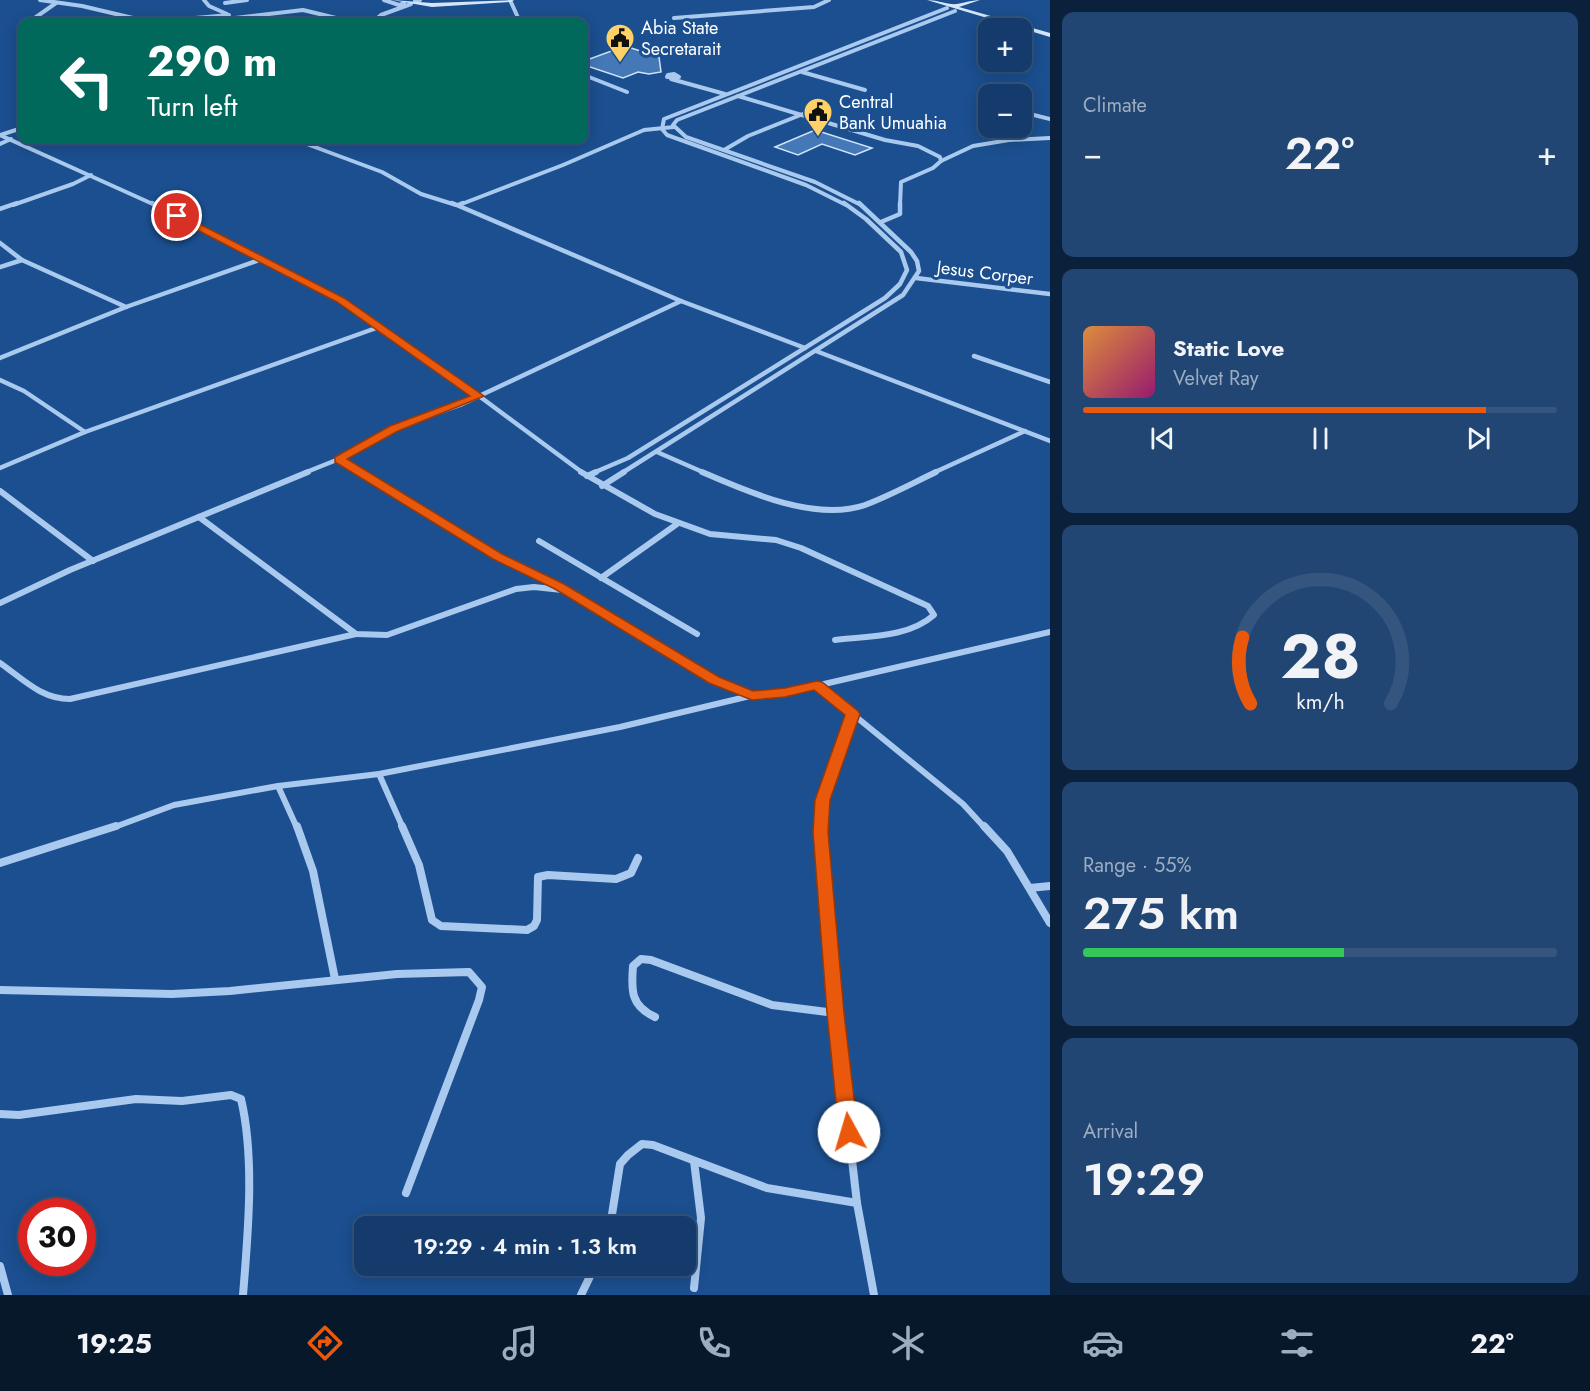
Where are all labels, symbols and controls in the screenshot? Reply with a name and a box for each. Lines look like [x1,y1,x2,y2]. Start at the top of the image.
place label: Abia State Secretarait [641,15,721,62]
map controls [978,18,1032,138]
button: + [978,18,1032,72]
public building icon: Abia State Secretarait [604,22,636,64]
text: 290 m [147,31,278,92]
icon: left [48,42,126,120]
button: − [978,84,1032,138]
text: Turn left [147,87,237,126]
place label: Central Bank Umuahia [839,89,947,136]
text: Climate [1083,91,1147,120]
public building icon: Central Bank Umuahia [802,96,834,138]
text: 22° [1285,121,1354,186]
text: − [1083,130,1102,177]
text: + [1537,130,1557,177]
pin [151,190,202,241]
icon: arrive [160,199,193,232]
street label: Jesus Corper [933,254,1036,292]
text: Static Love [1173,332,1284,364]
text: Velvet Ray [1173,364,1259,393]
icon: previous [1146,422,1179,455]
icon: pause [1304,422,1337,455]
icon: next [1462,422,1495,455]
text: 28 [1280,612,1360,702]
text: km/h [1296,687,1344,718]
text: Range · 55% [1083,851,1192,880]
text: 275 km [1083,881,1239,946]
position arrow [817,1100,881,1164]
text: Arrival [1083,1117,1138,1146]
text: 19:29 [1083,1147,1205,1212]
speed limit sign: 30 [18,1198,96,1276]
text: 19:29 · 4 min · 1.3 km [413,1230,637,1262]
icon: directions [304,1322,346,1364]
icon: music [499,1322,541,1364]
icon: phone [693,1322,735,1364]
icon: climate [887,1322,929,1364]
icon: car [1082,1322,1124,1364]
icon: filters [1276,1322,1318,1364]
text: 19:25 [76,1324,152,1363]
text: 22° [1470,1324,1514,1363]

